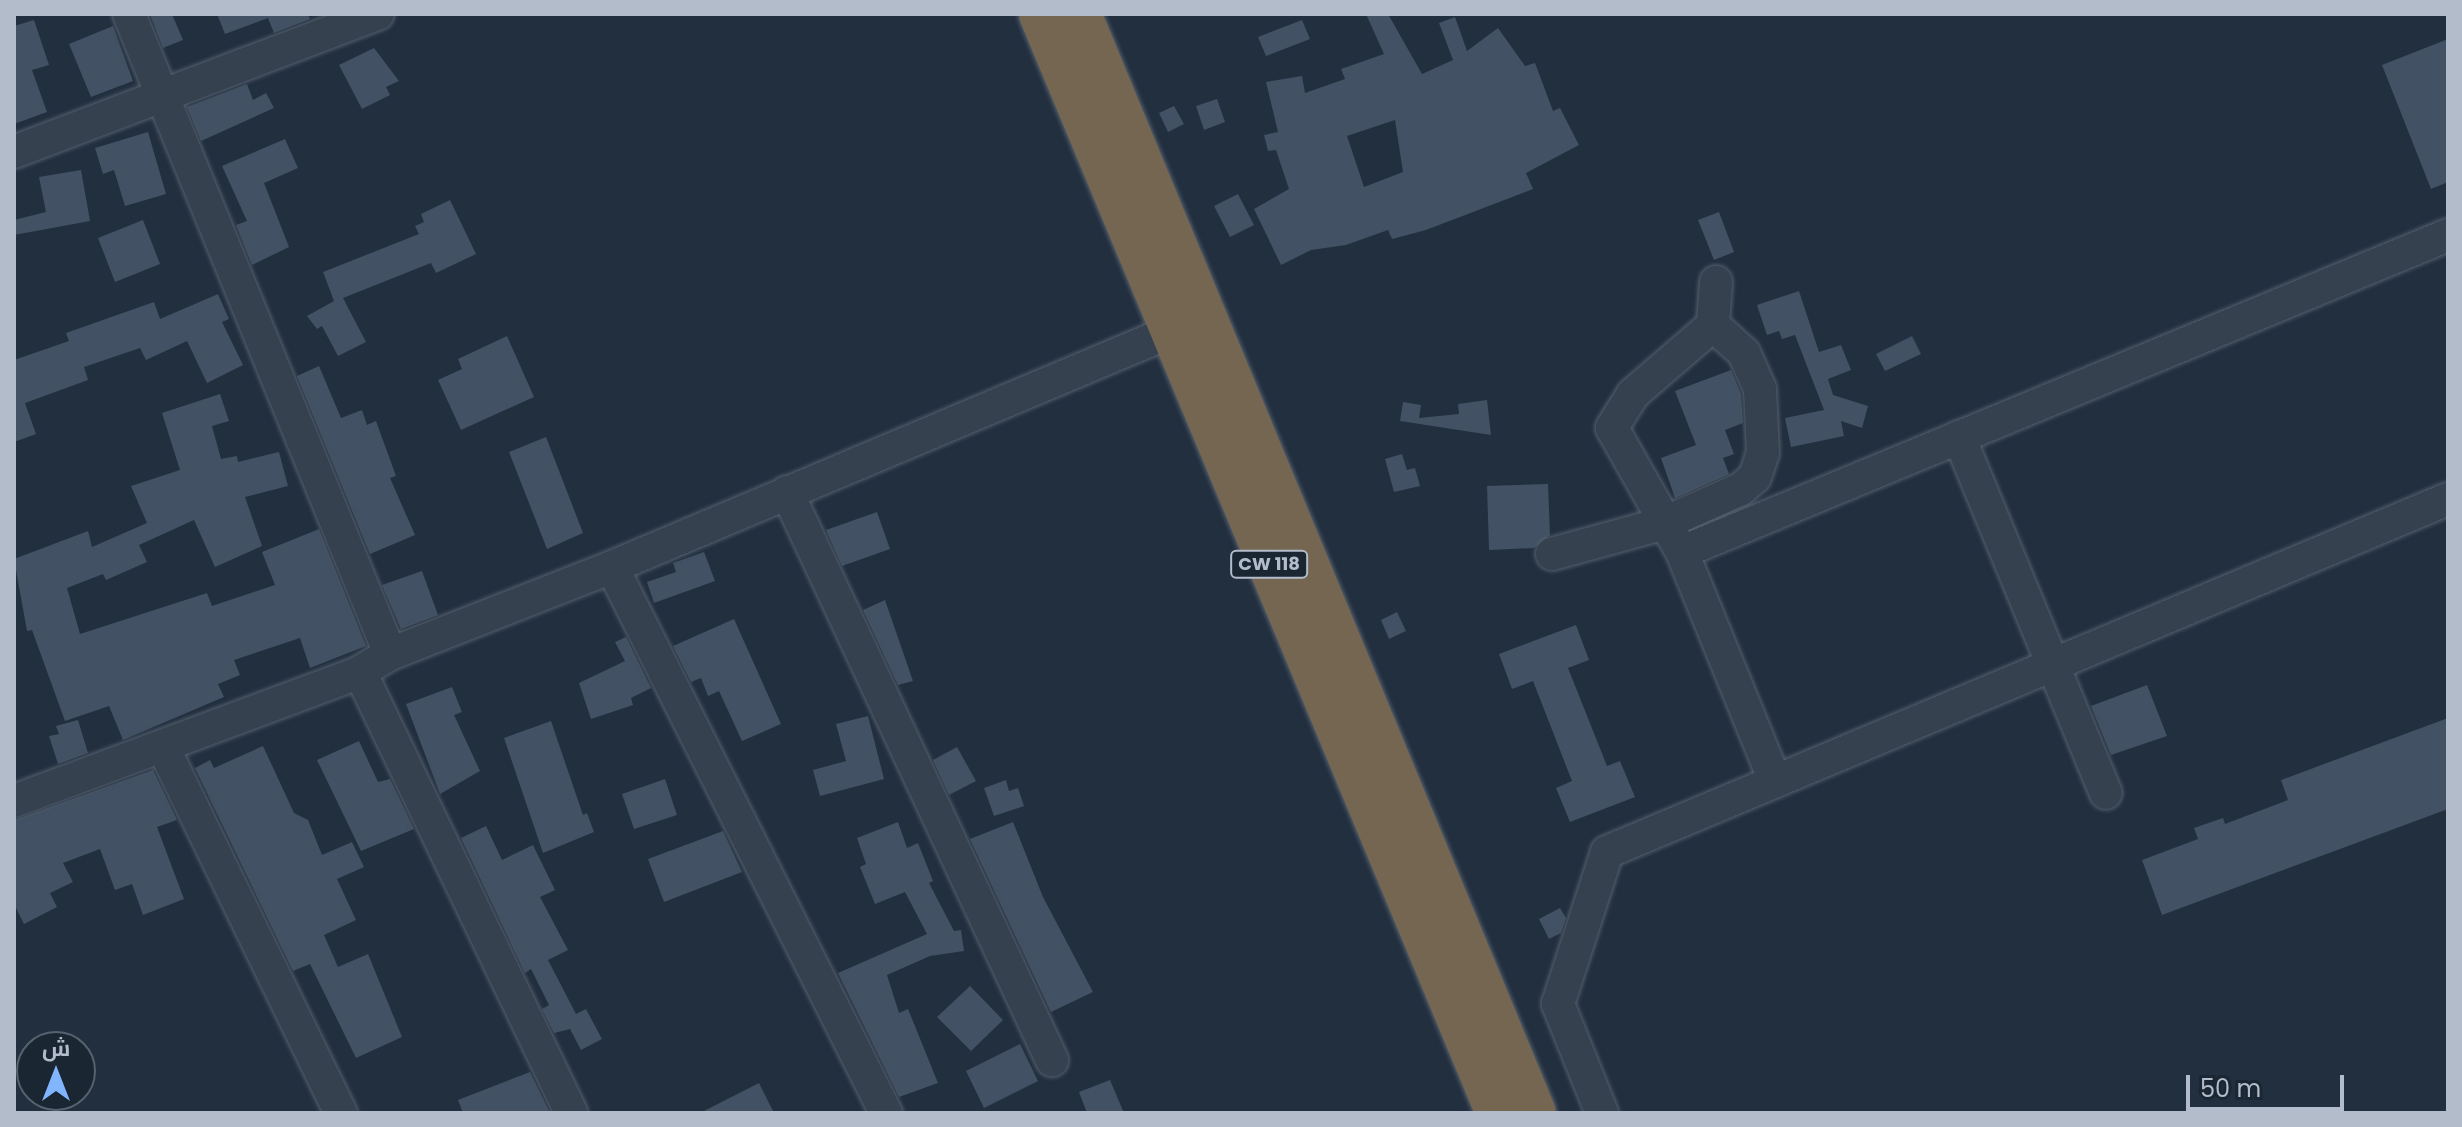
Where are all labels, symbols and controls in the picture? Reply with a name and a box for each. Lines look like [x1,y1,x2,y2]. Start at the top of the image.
road number: CW 118 [1229,550,1309,578]
north arrow [16,1031,96,1111]
text: ش [42,1033,70,1064]
scale bar [2190,1059,2348,1109]
text: 50 m [2200,1072,2261,1105]

